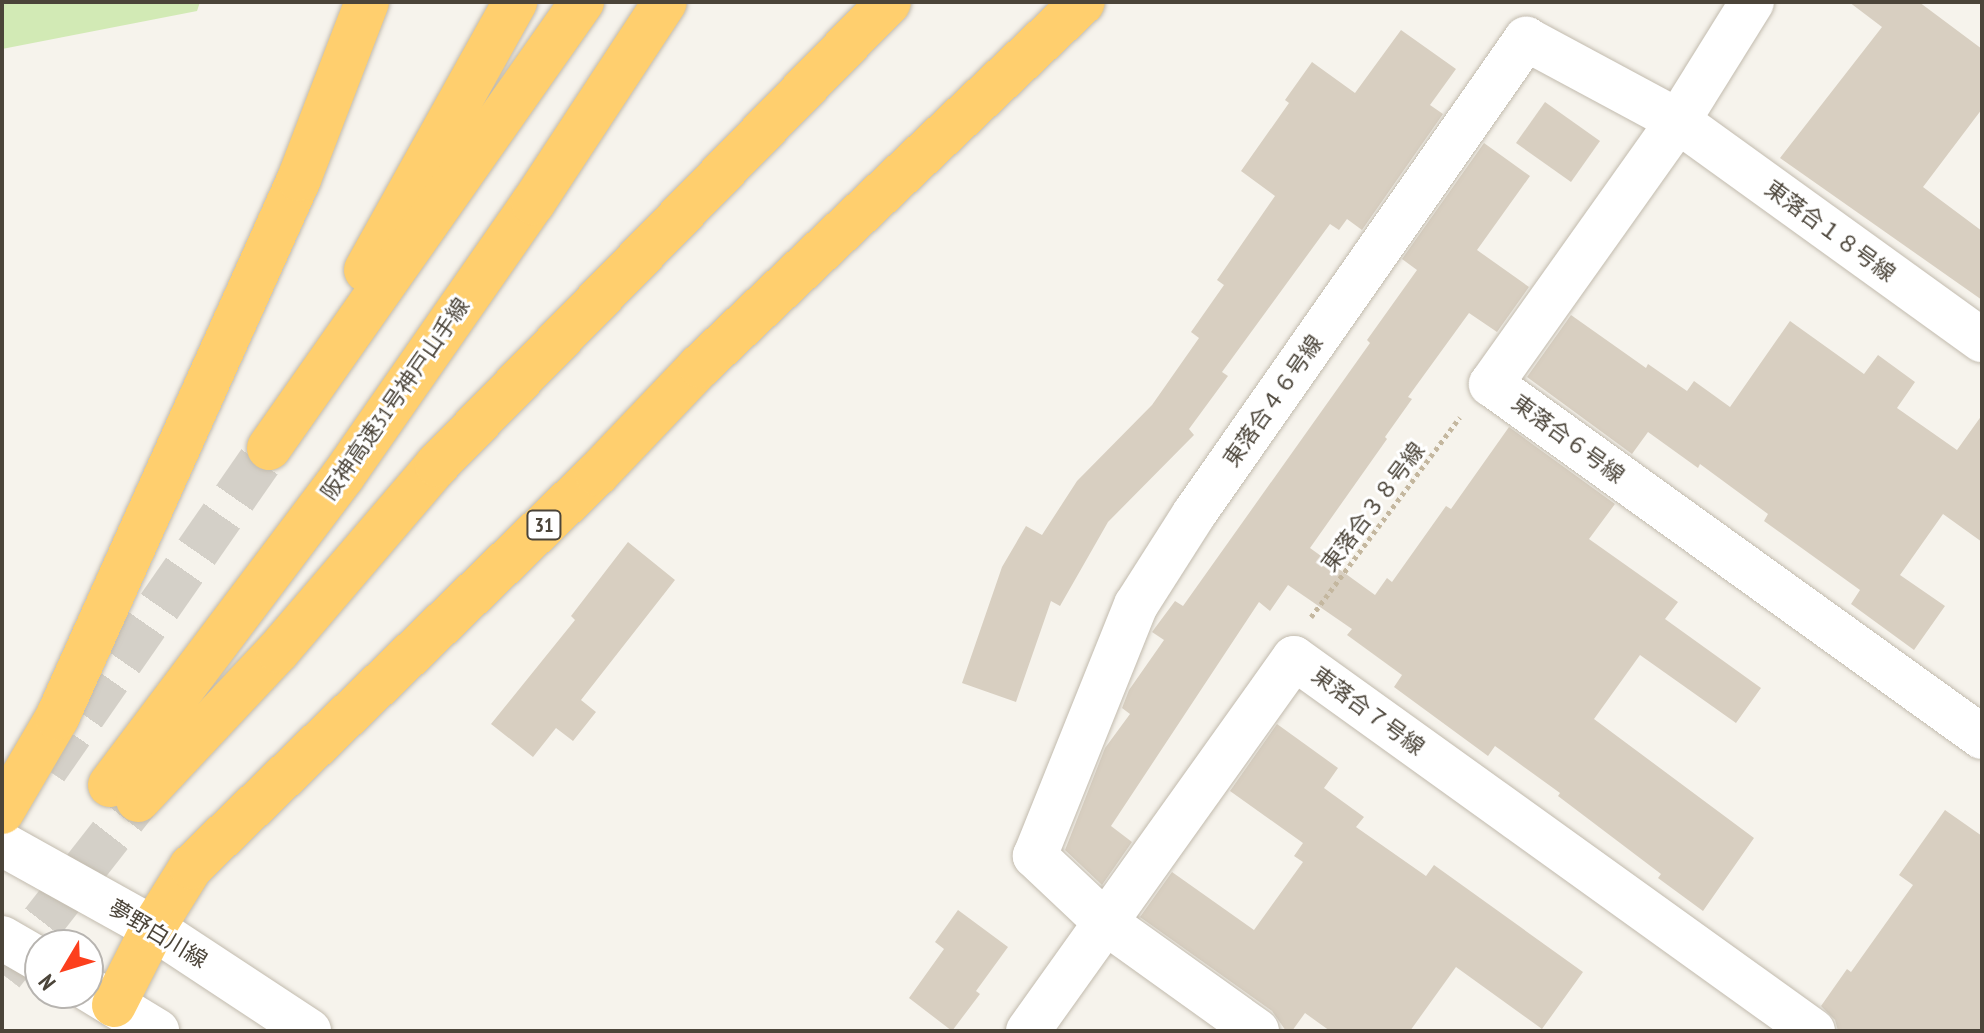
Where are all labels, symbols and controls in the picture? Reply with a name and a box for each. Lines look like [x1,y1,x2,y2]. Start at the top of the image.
street label: 東落合１８号線 [1760,175,1900,287]
street label: 阪神高速31号神戸山手線 [315,293,475,505]
street label: 東落合４６号線 [1218,330,1328,472]
street label: 東落合６号線 [1507,390,1629,488]
street label: 東落合３８号線 [1316,438,1430,576]
road number: 31 [526,509,562,541]
street label: 東落合７号線 [1307,662,1429,760]
street label: 夢野白川線 [104,894,212,974]
north arrow [24,929,104,1009]
text: N [32,969,61,996]

